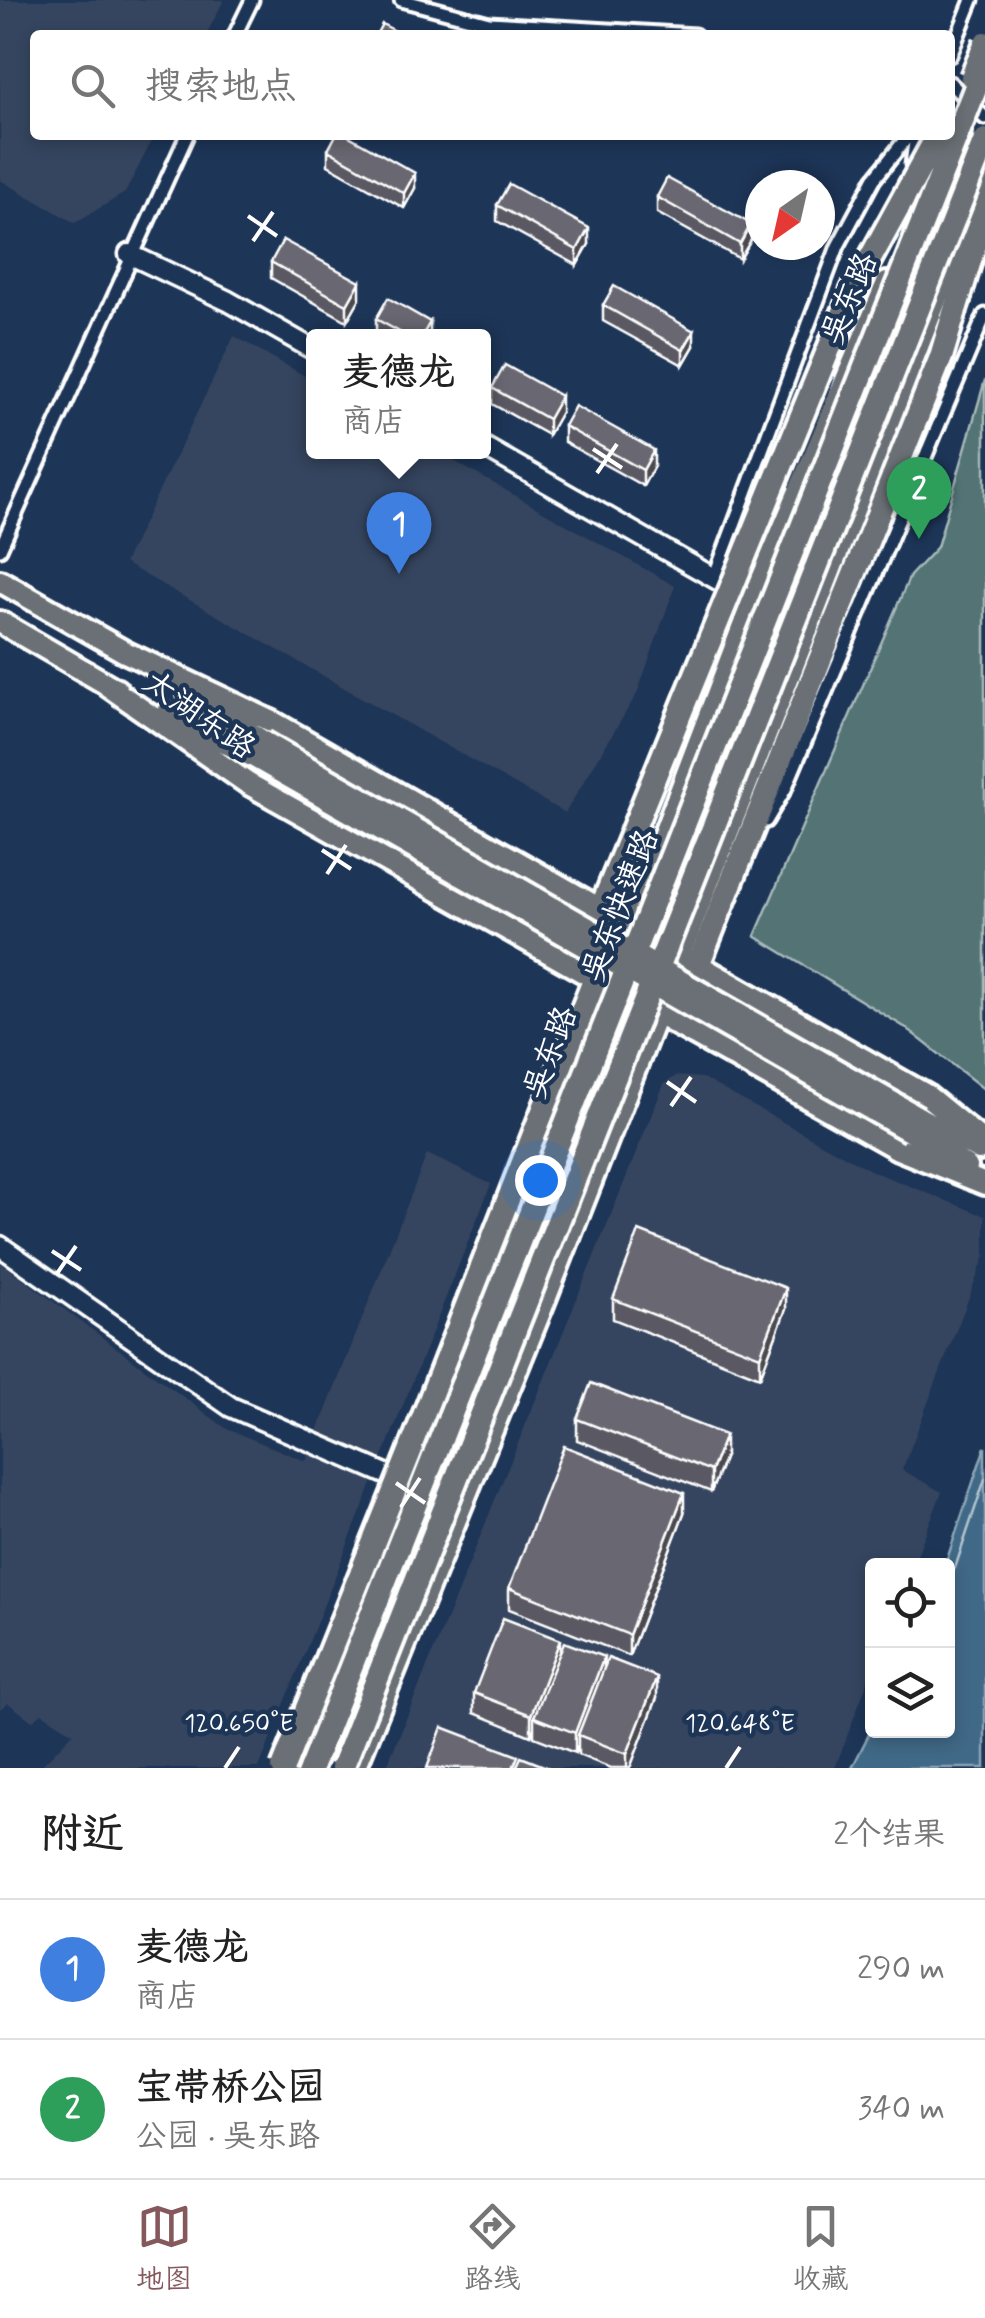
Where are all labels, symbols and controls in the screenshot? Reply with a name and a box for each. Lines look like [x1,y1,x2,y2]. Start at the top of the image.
search box [30,30,955,140]
icon: search [65,58,120,113]
text: 搜索地点 [145,63,297,112]
north arrow [745,170,835,260]
street label: 吴东路 [812,246,888,351]
popup [306,329,491,459]
text: 麦德龙 [341,349,456,398]
text: 商店 [341,401,406,443]
pin: 2 [886,456,952,539]
pin: 1 [366,492,432,574]
street label: 太湖东路 [134,662,263,770]
street label: 吴东快速路 [573,823,669,988]
street label: 吴东路 [514,1000,588,1105]
your location [515,1155,566,1206]
map controls [865,1558,955,1738]
button: locate [865,1558,955,1648]
button: layers [865,1648,955,1738]
text: 120.650°E [184,1708,294,1741]
text: 120.648°E [685,1708,795,1741]
text: 附近 [40,1808,124,1863]
text: 2个结果 [833,1814,945,1856]
text: 麦德龙 [135,1924,249,1973]
text: 1 [65,1948,80,1990]
text: 290 m [857,1948,945,1990]
text: 商店 [135,1976,199,2018]
text: 宝带桥公园 [135,2064,325,2113]
text: 2 [65,2088,80,2130]
text: 340 m [858,2088,945,2130]
text: 公园 · 吴东路 [135,2116,320,2158]
tab: 地图 [136,2199,192,2299]
tab: 路线 [464,2199,521,2299]
tab: 收藏 [793,2199,849,2299]

